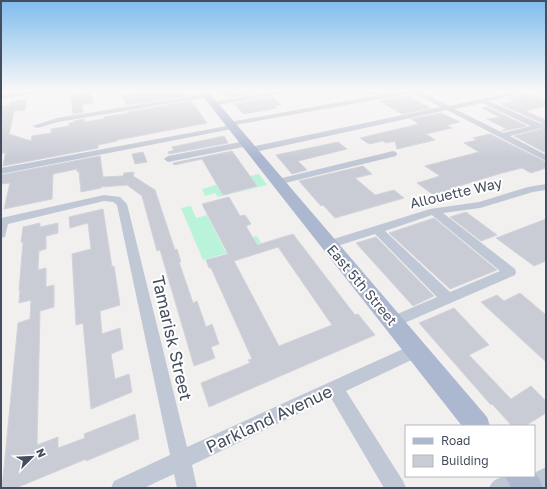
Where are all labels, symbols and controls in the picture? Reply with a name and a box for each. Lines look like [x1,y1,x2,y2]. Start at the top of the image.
street label: Allouette Way [408,174,504,211]
street label: East 5th Street [324,241,401,328]
street label: Tamarisk Street [148,273,197,403]
street label: Parkland Avenue [202,380,335,457]
legend [405,425,535,477]
text: Road [441,433,470,448]
north arrow [12,437,52,477]
text: N [34,446,49,459]
text: Building [441,453,489,468]

